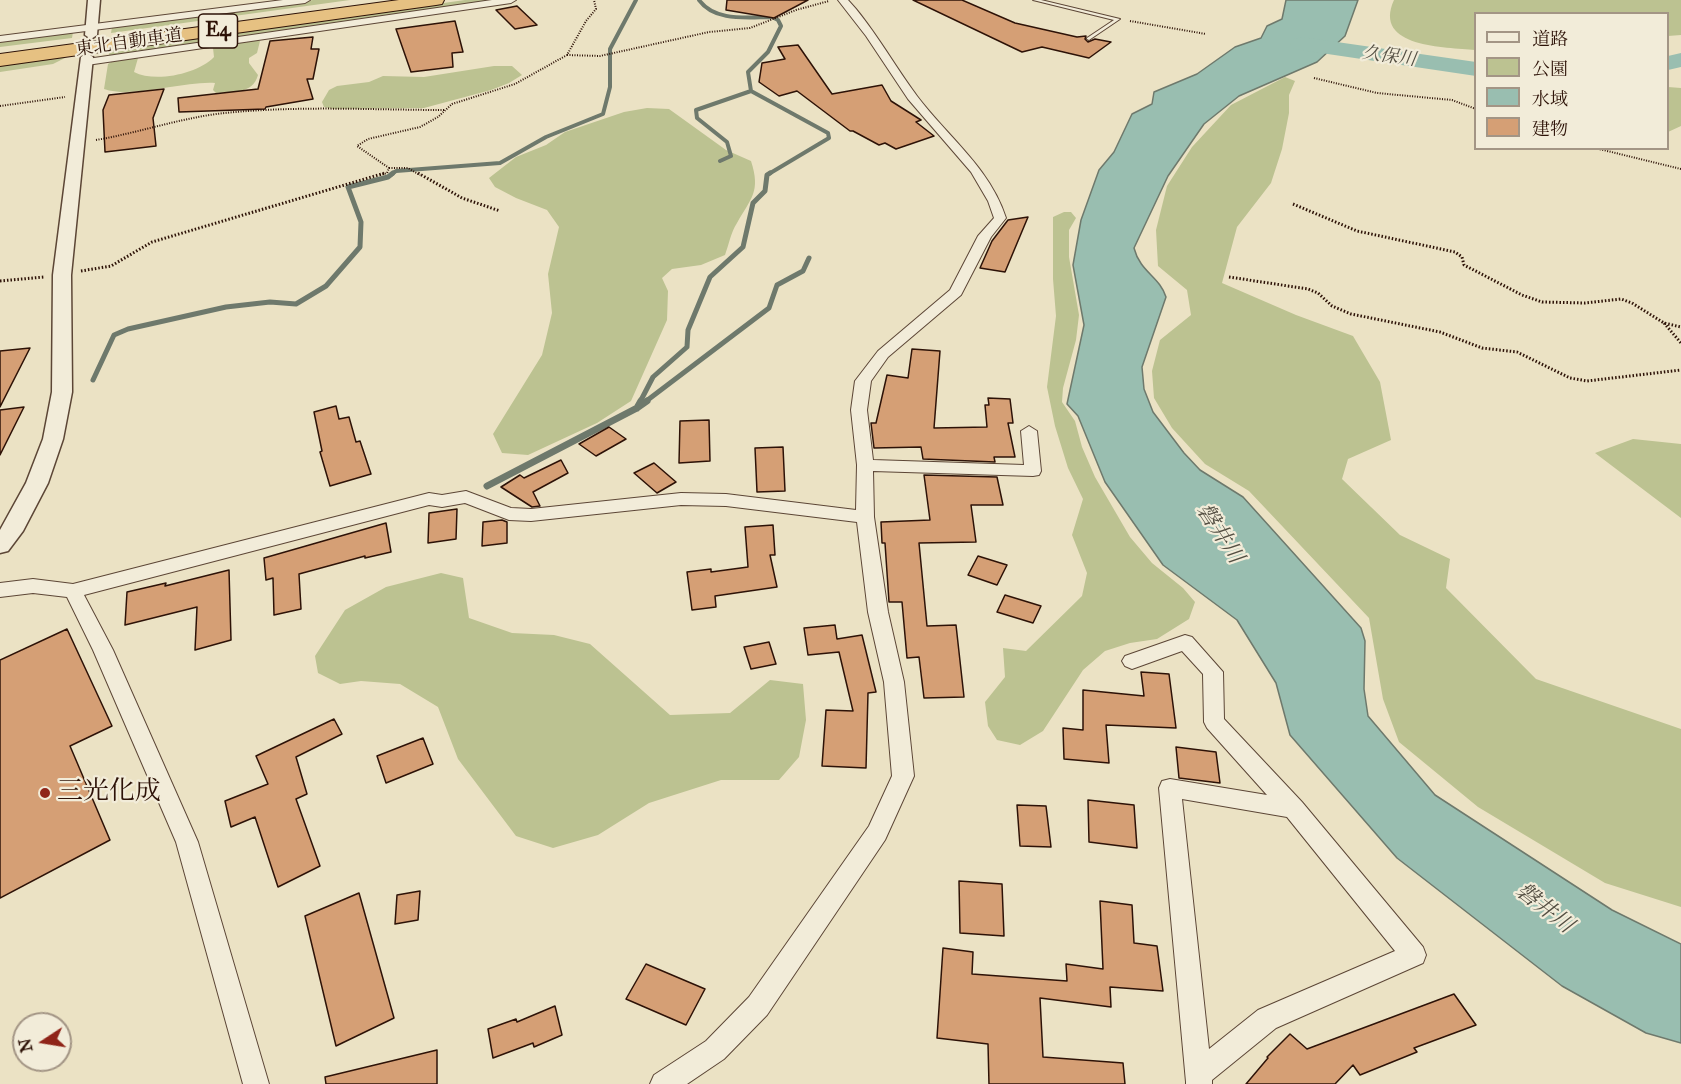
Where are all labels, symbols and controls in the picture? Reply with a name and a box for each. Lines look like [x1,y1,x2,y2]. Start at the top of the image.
legend [1474,12,1669,150]
road number: E4 [198,14,238,48]
street label: 東北自動車道 [74,25,184,61]
text: 道路 [1532,28,1568,50]
water label: 久保川 [1361,43,1417,71]
text: 公園 [1532,58,1568,80]
text: 水域 [1532,88,1568,110]
text: 建物 [1532,118,1568,140]
water label: 磐井川 [1190,499,1248,569]
place label: 三光化成 [57,777,161,809]
marker: 三光化成 [38,786,52,800]
water label: 磐井川 [1510,878,1578,940]
north arrow [12,1012,72,1072]
text: N [15,1037,37,1054]

